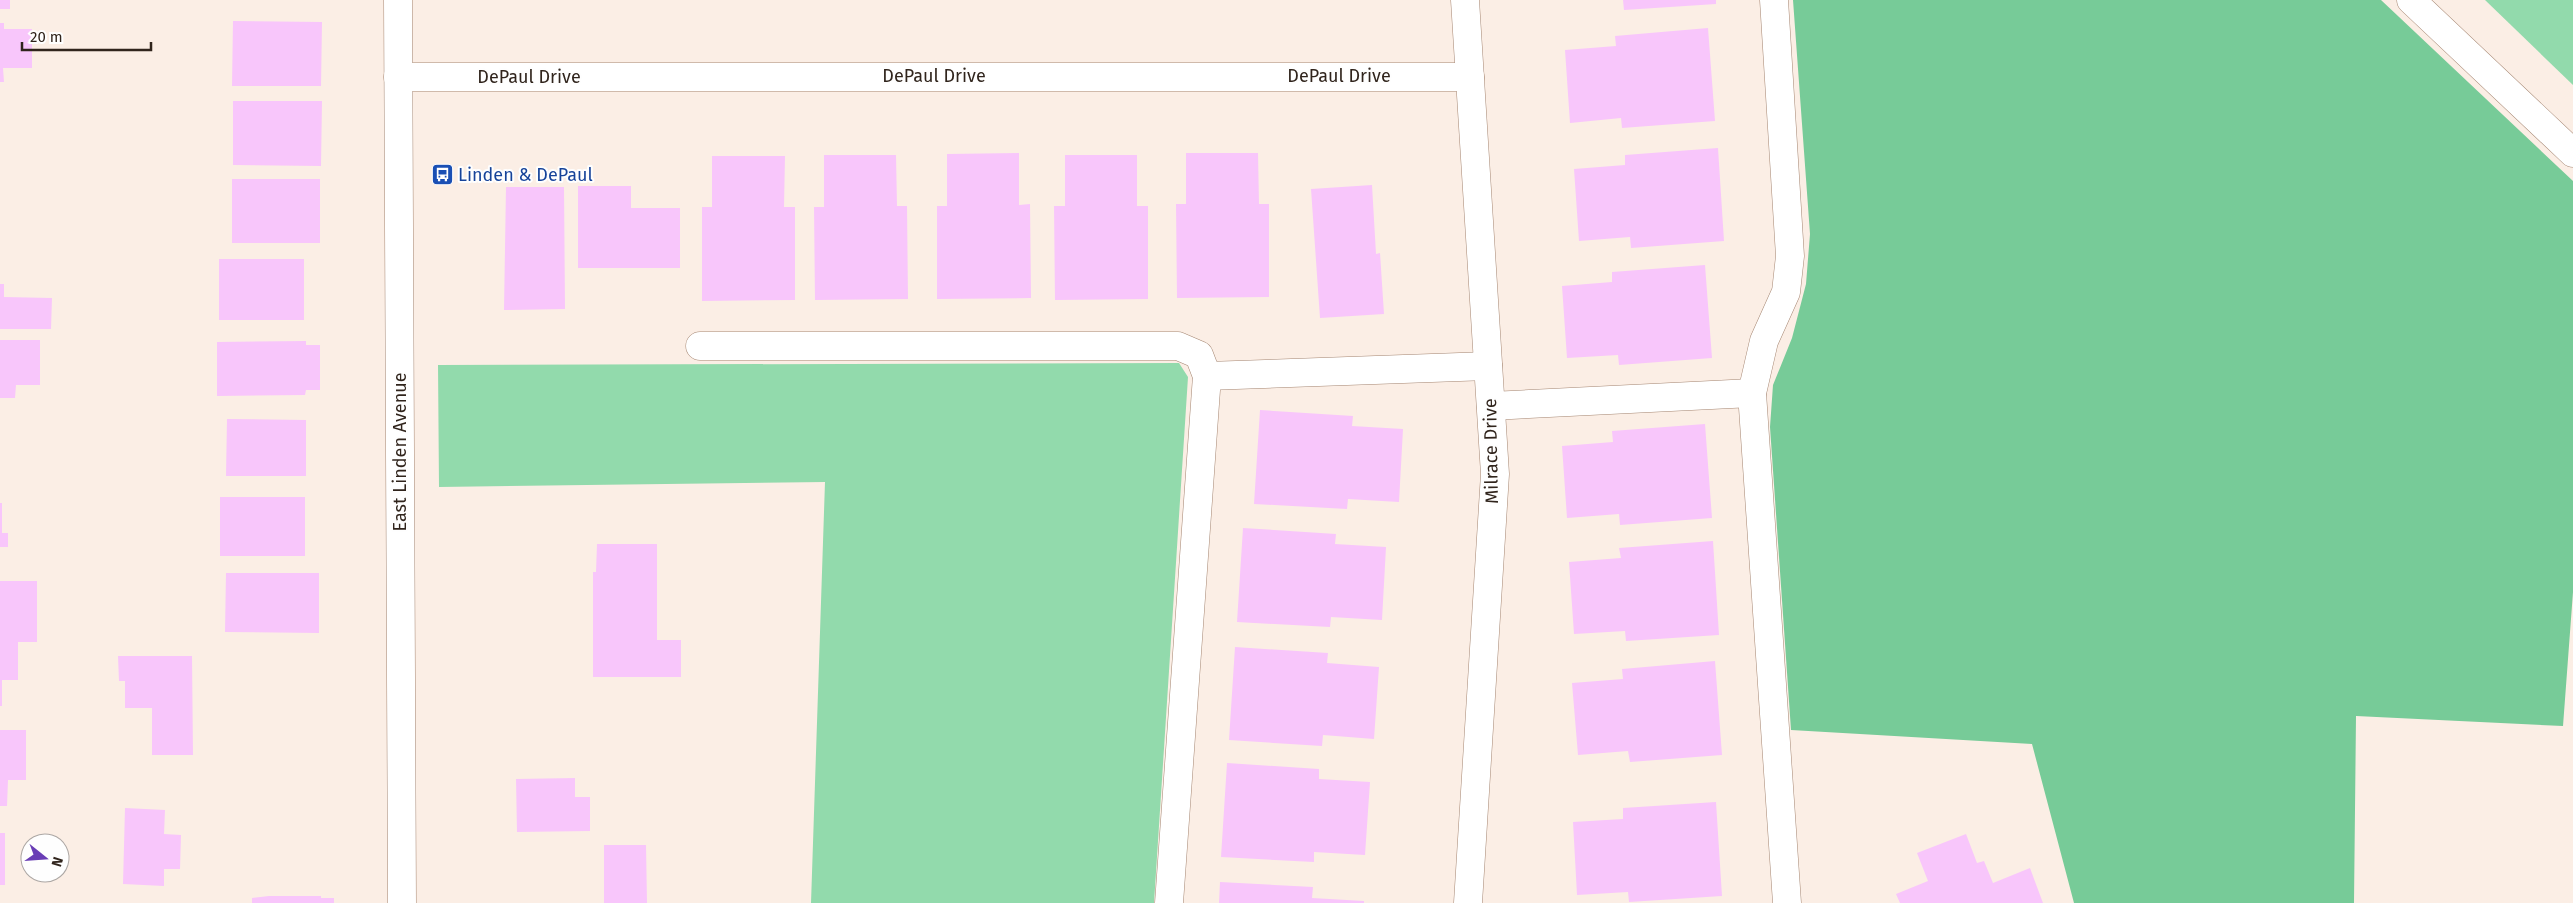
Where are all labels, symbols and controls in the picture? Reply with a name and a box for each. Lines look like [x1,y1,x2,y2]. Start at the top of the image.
scale bar [22,20,151,52]
text: 20 m [30,28,63,46]
street label: DePaul Drive [882,65,986,87]
street label: DePaul Drive [1287,65,1391,87]
street label: DePaul Drive [477,66,581,88]
bus stop icon: Linden & DePaul [430,163,454,187]
place label: Linden & DePaul [458,164,593,186]
street label: East Linden Avenue [389,373,411,531]
street label: Milrace Drive [1479,398,1503,504]
north arrow [20,833,70,883]
text: N [47,855,66,869]

